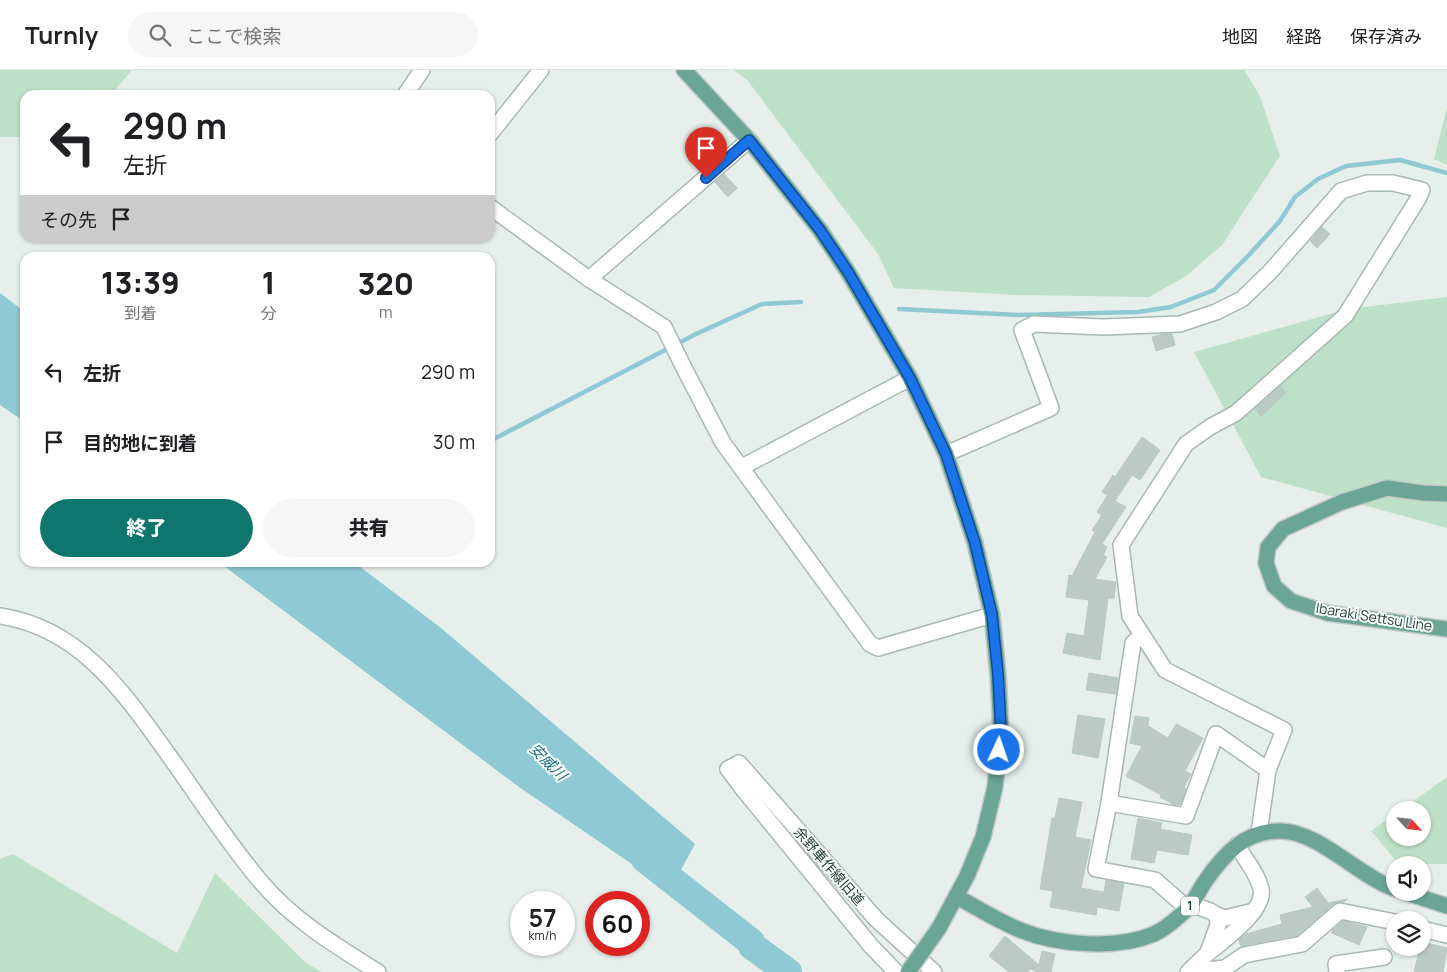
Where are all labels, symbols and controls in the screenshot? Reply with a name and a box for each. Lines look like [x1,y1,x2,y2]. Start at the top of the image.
search box [128,12,478,57]
text: Turnly [25,18,98,51]
icon: search [146,21,174,49]
text: ここで検索 [186,23,281,49]
text: 地図 [1222,24,1258,48]
text: 経路 [1286,24,1322,48]
text: 保存済み [1350,24,1422,48]
text: 290 m [123,102,227,150]
icon: left [40,110,105,175]
pin [685,127,727,178]
icon: arrive [692,134,720,162]
text: 左折 [123,150,167,180]
icon: arrive [107,205,135,233]
text: その先 [40,207,97,233]
text: 13:39 [101,262,180,303]
text: 1 [262,262,275,303]
text: 320 [358,263,414,304]
text: m [379,301,393,323]
text: 到着 [124,302,156,324]
text: 分 [261,302,277,324]
icon: left [40,358,68,386]
text: 290 m [421,359,475,385]
text: 左折 [83,360,121,386]
icon: arrive [40,428,68,456]
text: 30 m [433,429,475,455]
text: 目的地に到着 [83,430,197,456]
button: 終了 [40,499,253,557]
button: 共有 [263,499,475,557]
street label: Ibaraki Settsu Line [1315,598,1434,635]
position arrow [972,723,1024,775]
water label: 安威川 [525,738,573,786]
north arrow [1386,801,1431,846]
map controls [1386,801,1431,956]
street label: 余野車作線旧道 [790,822,869,909]
button: sound [1386,856,1431,901]
speed limit sign: 60 [585,891,650,956]
road number: 1 [1181,896,1199,916]
text: 57 [529,900,557,935]
button: layers [1386,911,1431,956]
text: km/h [529,927,556,944]

